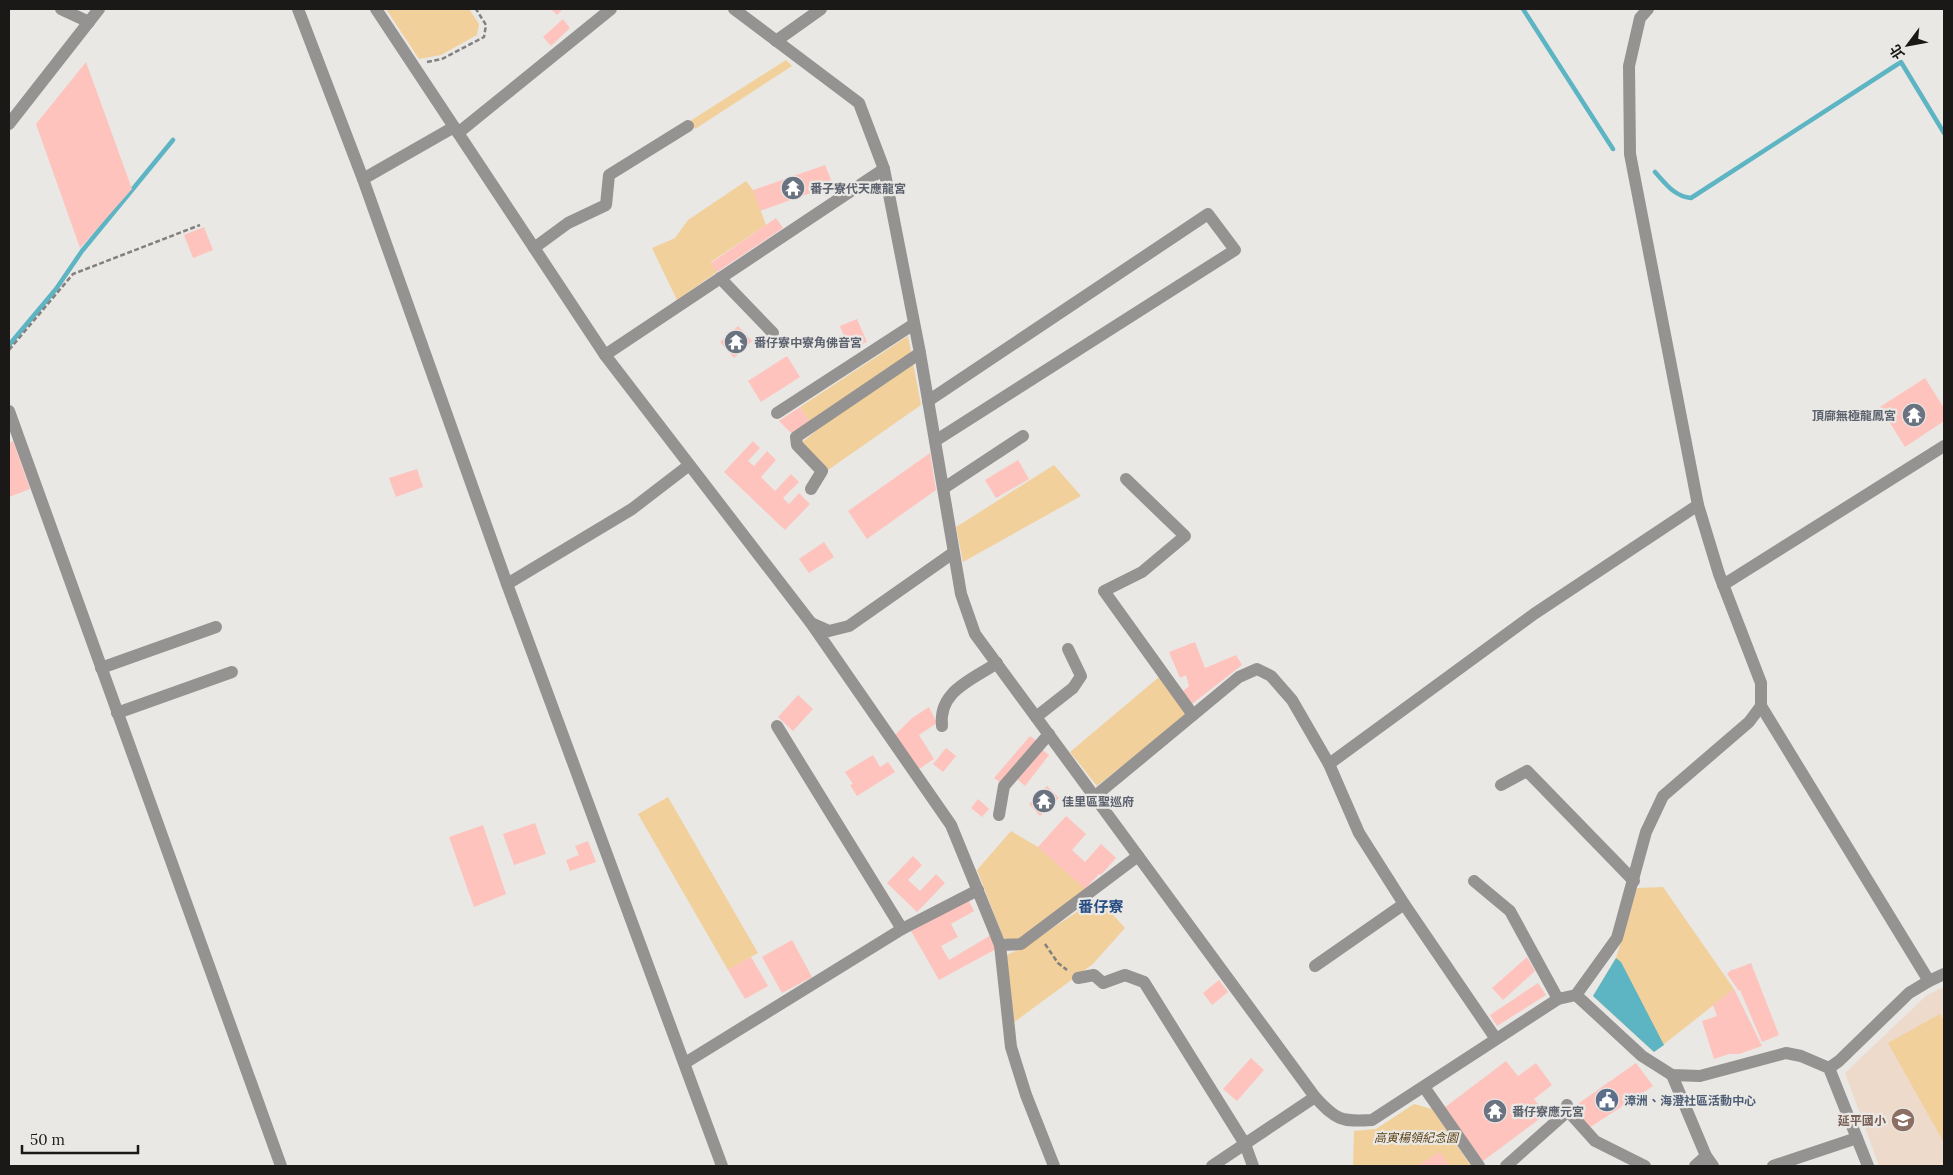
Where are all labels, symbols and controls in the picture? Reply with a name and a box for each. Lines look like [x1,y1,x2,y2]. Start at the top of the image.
north arrow [1883,20,1933,70]
text: 北 [1886,41,1908,63]
temple icon: 番子寮代天應龍宮 [780,175,806,201]
place label: 番子寮代天應龍宮 [810,181,906,196]
temple icon: 番仔寮中寮角佛音宮 [723,329,749,355]
place label: 番仔寮中寮角佛音宮 [754,335,862,350]
temple icon: 頂廍無極龍鳳宮 [1901,402,1927,428]
place label: 頂廍無極龍鳳宮 [1812,408,1896,423]
temple icon: 佳里區聖巡府 [1031,788,1057,814]
place label: 佳里區聖巡府 [1062,794,1134,809]
district label: 番仔寮 [1078,897,1124,916]
public building icon: 漳洲、海澄社區活動中心 [1594,1087,1620,1113]
place label: 漳洲、海澄社區活動中心 [1624,1093,1756,1108]
temple icon: 番仔寮應元宮 [1482,1098,1508,1124]
place label: 番仔寮應元宮 [1512,1104,1584,1119]
school or university icon: 延平國小 [1890,1107,1916,1133]
place label: 延平國小 [1838,1113,1886,1128]
scale bar [22,1122,139,1154]
text: 50 m [30,1130,65,1149]
park label: 高寅楊領紀念園 [1374,1130,1460,1145]

